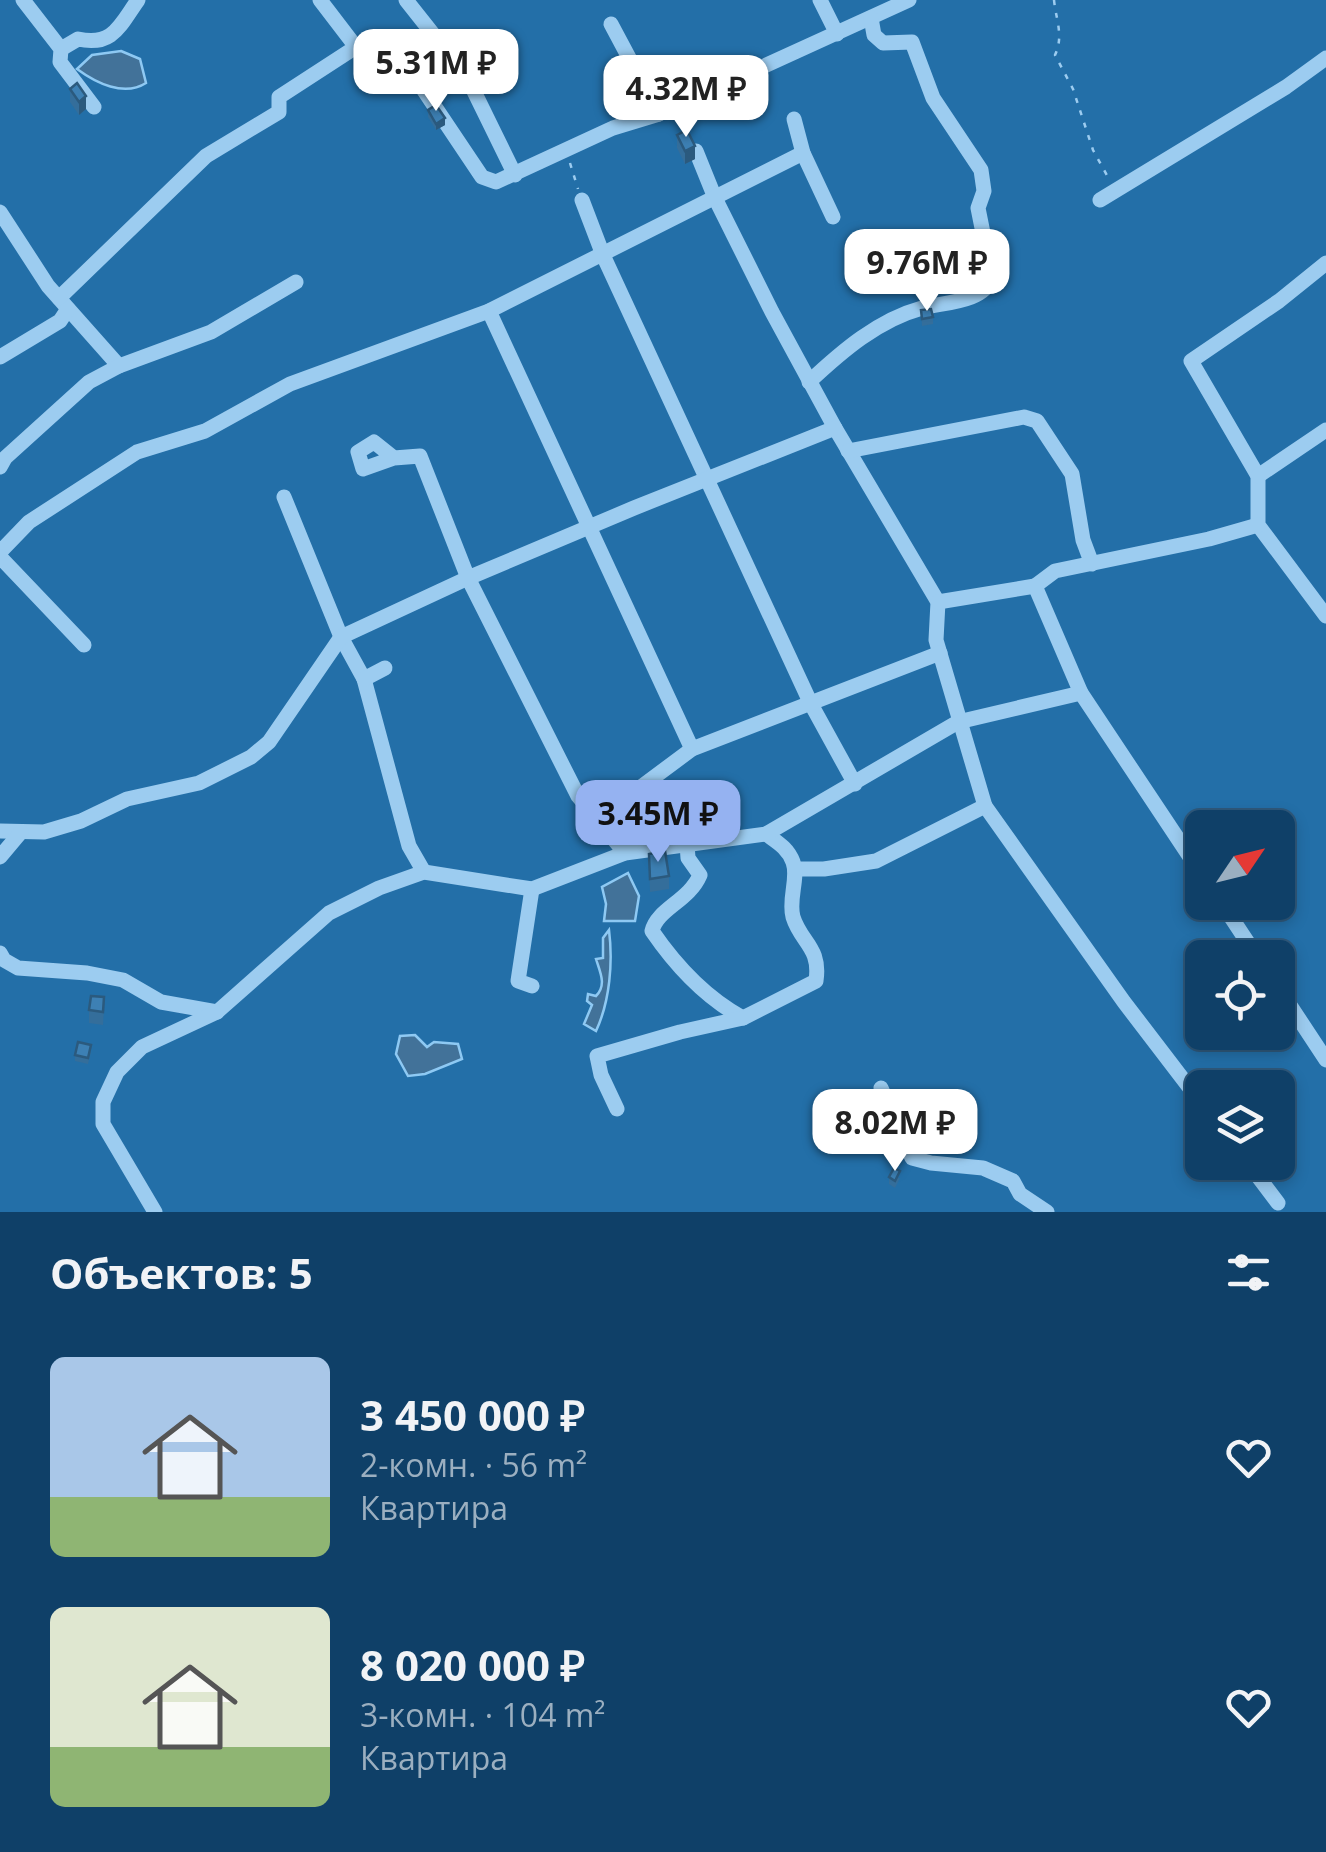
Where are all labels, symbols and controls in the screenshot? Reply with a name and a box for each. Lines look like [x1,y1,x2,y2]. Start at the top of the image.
pin: 5.31M ₽ [344,29,528,114]
text: 5.31M ₽ [375,40,497,83]
pin: 4.32M ₽ [594,55,778,140]
text: 4.32M ₽ [625,66,747,109]
pin: 9.76M ₽ [835,229,1019,314]
text: 9.76M ₽ [866,240,988,283]
pin: 3.45M ₽ [566,780,750,865]
text: 3.45M ₽ [597,791,719,834]
north arrow [1185,810,1295,920]
map controls [1185,810,1295,1180]
button: locate [1185,940,1295,1050]
button: layers [1185,1070,1295,1180]
pin: 8.02M ₽ [803,1089,987,1174]
text: 8.02M ₽ [834,1100,956,1143]
text: Объектов: 5 [50,1244,313,1301]
icon: filters [1221,1245,1276,1300]
text: 3 450 000 ₽ [360,1386,585,1443]
icon: home [130,1397,250,1517]
icon: heart [1221,1430,1276,1485]
text: 2-комн. · 56 m² [360,1443,587,1486]
text: Квартира [360,1486,508,1529]
text: 8 020 000 ₽ [360,1636,585,1693]
icon: home [130,1647,250,1767]
icon: heart [1221,1680,1276,1735]
text: 3-комн. · 104 m² [360,1693,605,1736]
text: Квартира [360,1736,508,1779]

